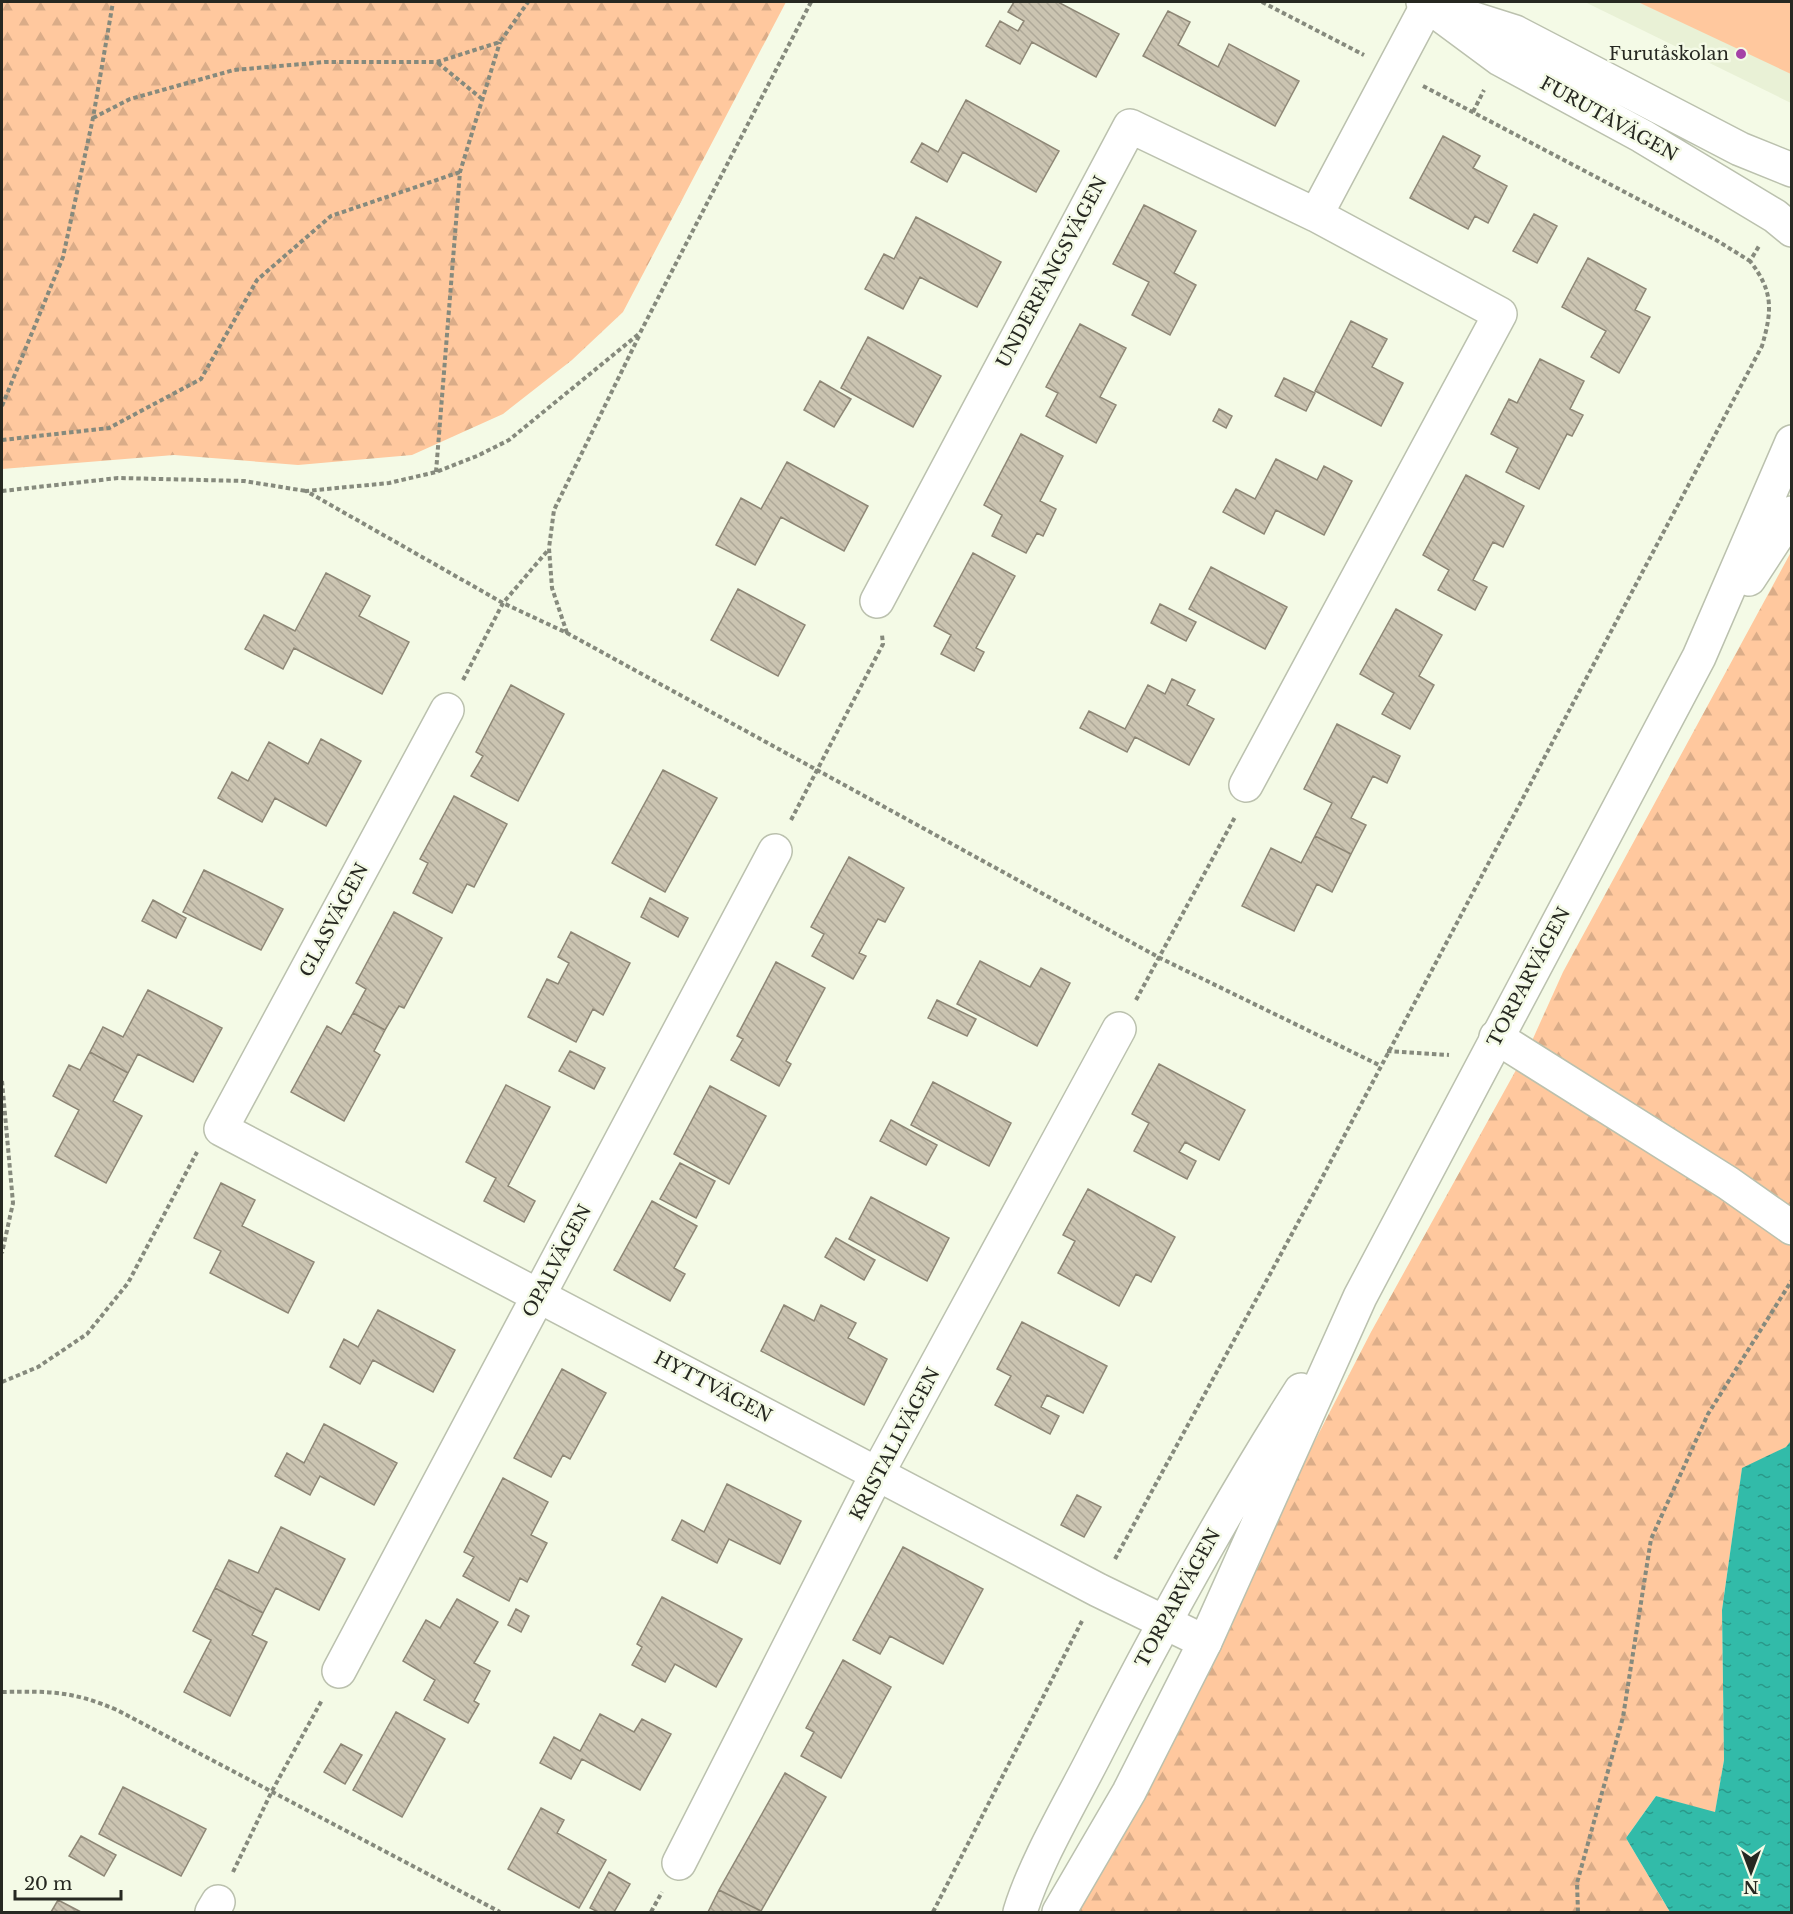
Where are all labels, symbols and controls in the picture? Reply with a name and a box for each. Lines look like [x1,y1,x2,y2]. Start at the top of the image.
place label: Furutåskolan [1609,43,1729,65]
marker: Furutåskolan [1734,47,1748,61]
street label: FURUTÅVÄGEN [1536,71,1682,166]
street label: UNDERFÅNGSVÄGEN [991,172,1112,372]
street label: GLASVÄGEN [294,859,373,981]
street label: TORPARVÄGEN [1482,903,1575,1051]
street label: OPALVÄGEN [517,1200,596,1321]
street label: HYTTVÄGEN [650,1346,776,1427]
street label: KRISTALLVÄGEN [845,1363,945,1524]
street label: TORPARVÄGEN [1130,1524,1225,1671]
north arrow [1721,1842,1781,1902]
scale bar [15,1863,122,1901]
text: 20 m [24,1873,72,1895]
text: N [1743,1877,1759,1897]

